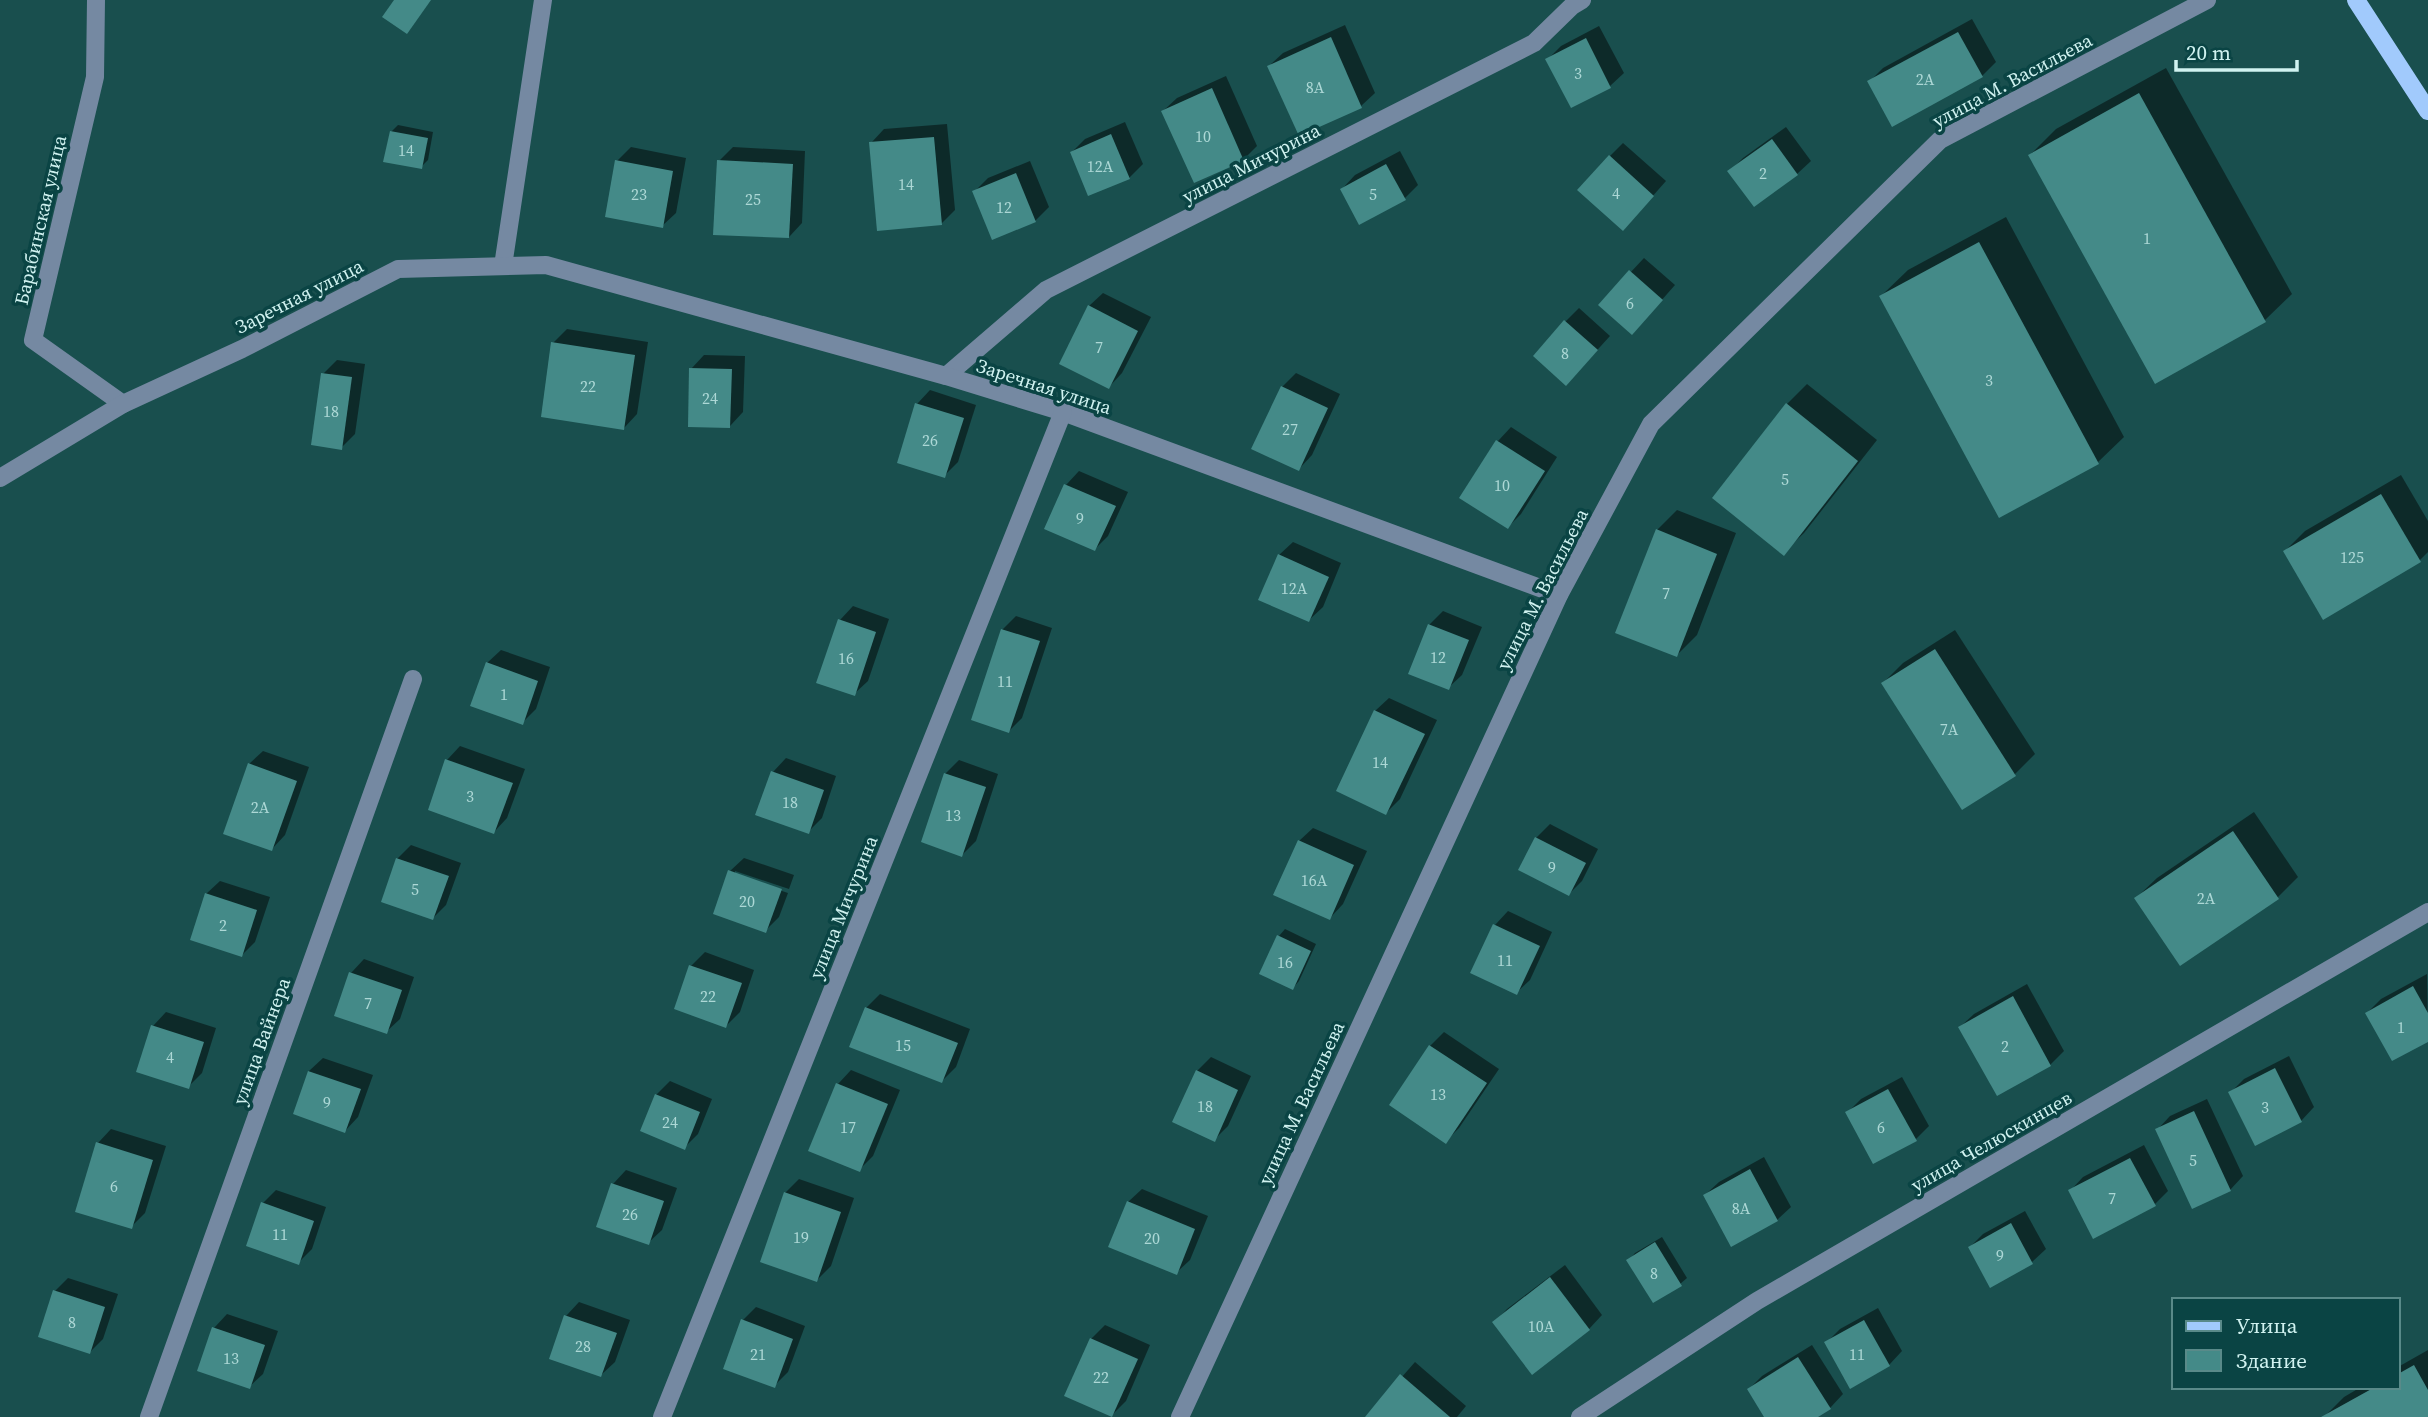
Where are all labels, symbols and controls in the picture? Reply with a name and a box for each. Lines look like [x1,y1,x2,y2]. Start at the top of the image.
street label: улица М. Васильева [1927,27,2097,133]
scale bar [2176,28,2297,72]
text: 20 m [2186,38,2231,67]
house number: 3 [1574,62,1582,84]
house number: 2А [1916,68,1935,90]
house number: 8А [1306,76,1325,98]
street label: улица Мичурина [1177,117,1325,209]
house number: 10 [1195,125,1211,147]
street label: Барабинская улица [8,132,72,307]
house number: 14 [398,139,414,161]
house number: 12А [1087,155,1114,177]
house number: 2 [1759,162,1767,184]
house number: 14 [898,173,914,195]
house number: 4 [1612,182,1620,204]
house number: 23 [631,183,647,205]
house number: 5 [1369,183,1377,205]
house number: 25 [745,188,761,210]
house number: 12 [996,196,1012,218]
house number: 1 [2143,227,2151,249]
street label: Заречная улица [230,252,368,339]
house number: 6 [1626,292,1634,314]
house number: 7 [1095,336,1103,358]
house number: 8 [1561,342,1569,364]
street label: Заречная улица [973,352,1115,420]
house number: 3 [1985,369,1993,391]
house number: 22 [580,375,596,397]
house number: 24 [702,387,718,409]
house number: 18 [323,400,339,422]
house number: 27 [1282,418,1298,440]
house number: 26 [922,429,938,451]
house number: 5 [1781,468,1789,490]
house number: 10 [1494,474,1510,496]
street label: улица М. Васильева [1490,504,1594,674]
house number: 9 [1076,507,1084,529]
house number: 125 [2340,546,2364,568]
house number: 12А [1281,577,1308,599]
house number: 7 [1662,582,1670,604]
house number: 12 [1430,646,1446,668]
house number: 16 [838,647,854,669]
house number: 11 [997,670,1013,692]
house number: 1 [500,683,508,705]
house number: 7А [1940,718,1959,740]
house number: 14 [1372,751,1388,773]
house number: 3 [466,785,474,807]
house number: 18 [782,791,798,813]
house number: 2А [251,796,270,818]
house number: 13 [945,804,961,826]
street label: улица Мичурина [802,831,884,982]
house number: 9 [1548,856,1556,878]
house number: 16А [1301,869,1328,891]
house number: 5 [411,878,419,900]
house number: 2А [2197,887,2216,909]
house number: 20 [739,890,755,912]
house number: 2 [219,914,227,936]
house number: 11 [1497,949,1513,971]
house number: 16 [1277,951,1293,973]
street label: улица Вайнера [226,973,296,1108]
house number: 22 [700,985,716,1007]
house number: 7 [364,992,372,1014]
house number: 1 [2397,1016,2405,1038]
street label: улица М. Васильева [1252,1017,1351,1189]
house number: 15 [895,1034,911,1056]
house number: 2 [2001,1035,2009,1057]
house number: 4 [166,1046,174,1068]
house number: 13 [1430,1083,1446,1105]
street label: улица Челюскинцев [1906,1084,2076,1198]
house number: 9 [323,1091,331,1113]
house number: 18 [1197,1095,1213,1117]
house number: 3 [2261,1096,2269,1118]
house number: 24 [662,1111,678,1133]
house number: 17 [840,1116,856,1138]
house number: 6 [1877,1116,1885,1138]
house number: 5 [2189,1149,2197,1171]
house number: 6 [110,1175,118,1197]
house number: 7 [2108,1187,2116,1209]
house number: 8А [1732,1197,1751,1219]
house number: 26 [622,1203,638,1225]
house number: 11 [272,1223,288,1245]
house number: 19 [793,1226,809,1248]
house number: 20 [1144,1227,1160,1249]
house number: 9 [1996,1244,2004,1266]
house number: 8 [1650,1262,1658,1284]
legend [2172,1298,2400,1389]
house number: 8 [68,1311,76,1333]
text: Улица [2236,1311,2298,1340]
house number: 10А [1528,1315,1555,1337]
house number: 28 [575,1335,591,1357]
house number: 21 [750,1343,766,1365]
house number: 11 [1849,1343,1865,1365]
text: Здание [2236,1346,2307,1375]
house number: 13 [223,1347,239,1369]
house number: 22 [1093,1366,1109,1388]

